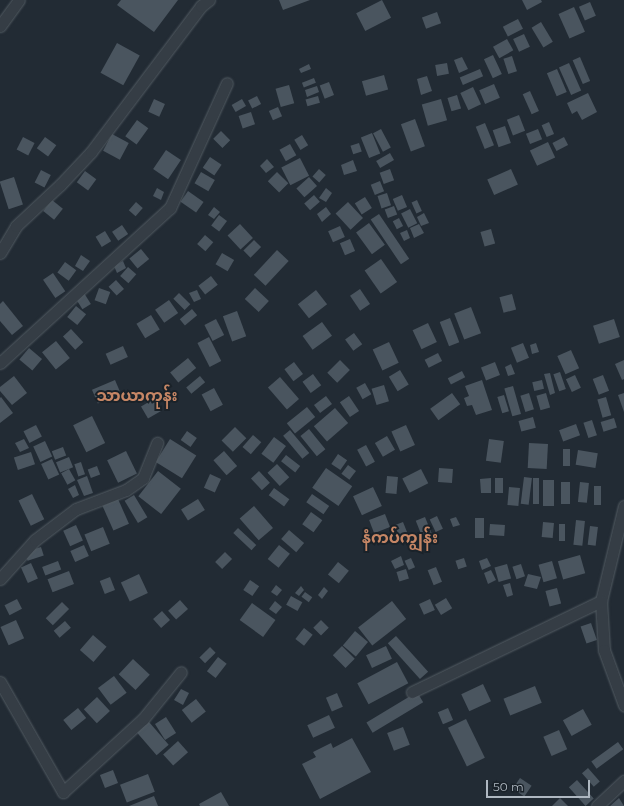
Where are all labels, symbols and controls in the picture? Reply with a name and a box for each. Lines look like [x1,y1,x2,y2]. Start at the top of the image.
district label: သာယာကုန်း [96,386,178,406]
district label: နံကပ်ကျွန်း [362,528,438,548]
scale bar [488,772,592,798]
text: 50 m [493,779,524,794]

